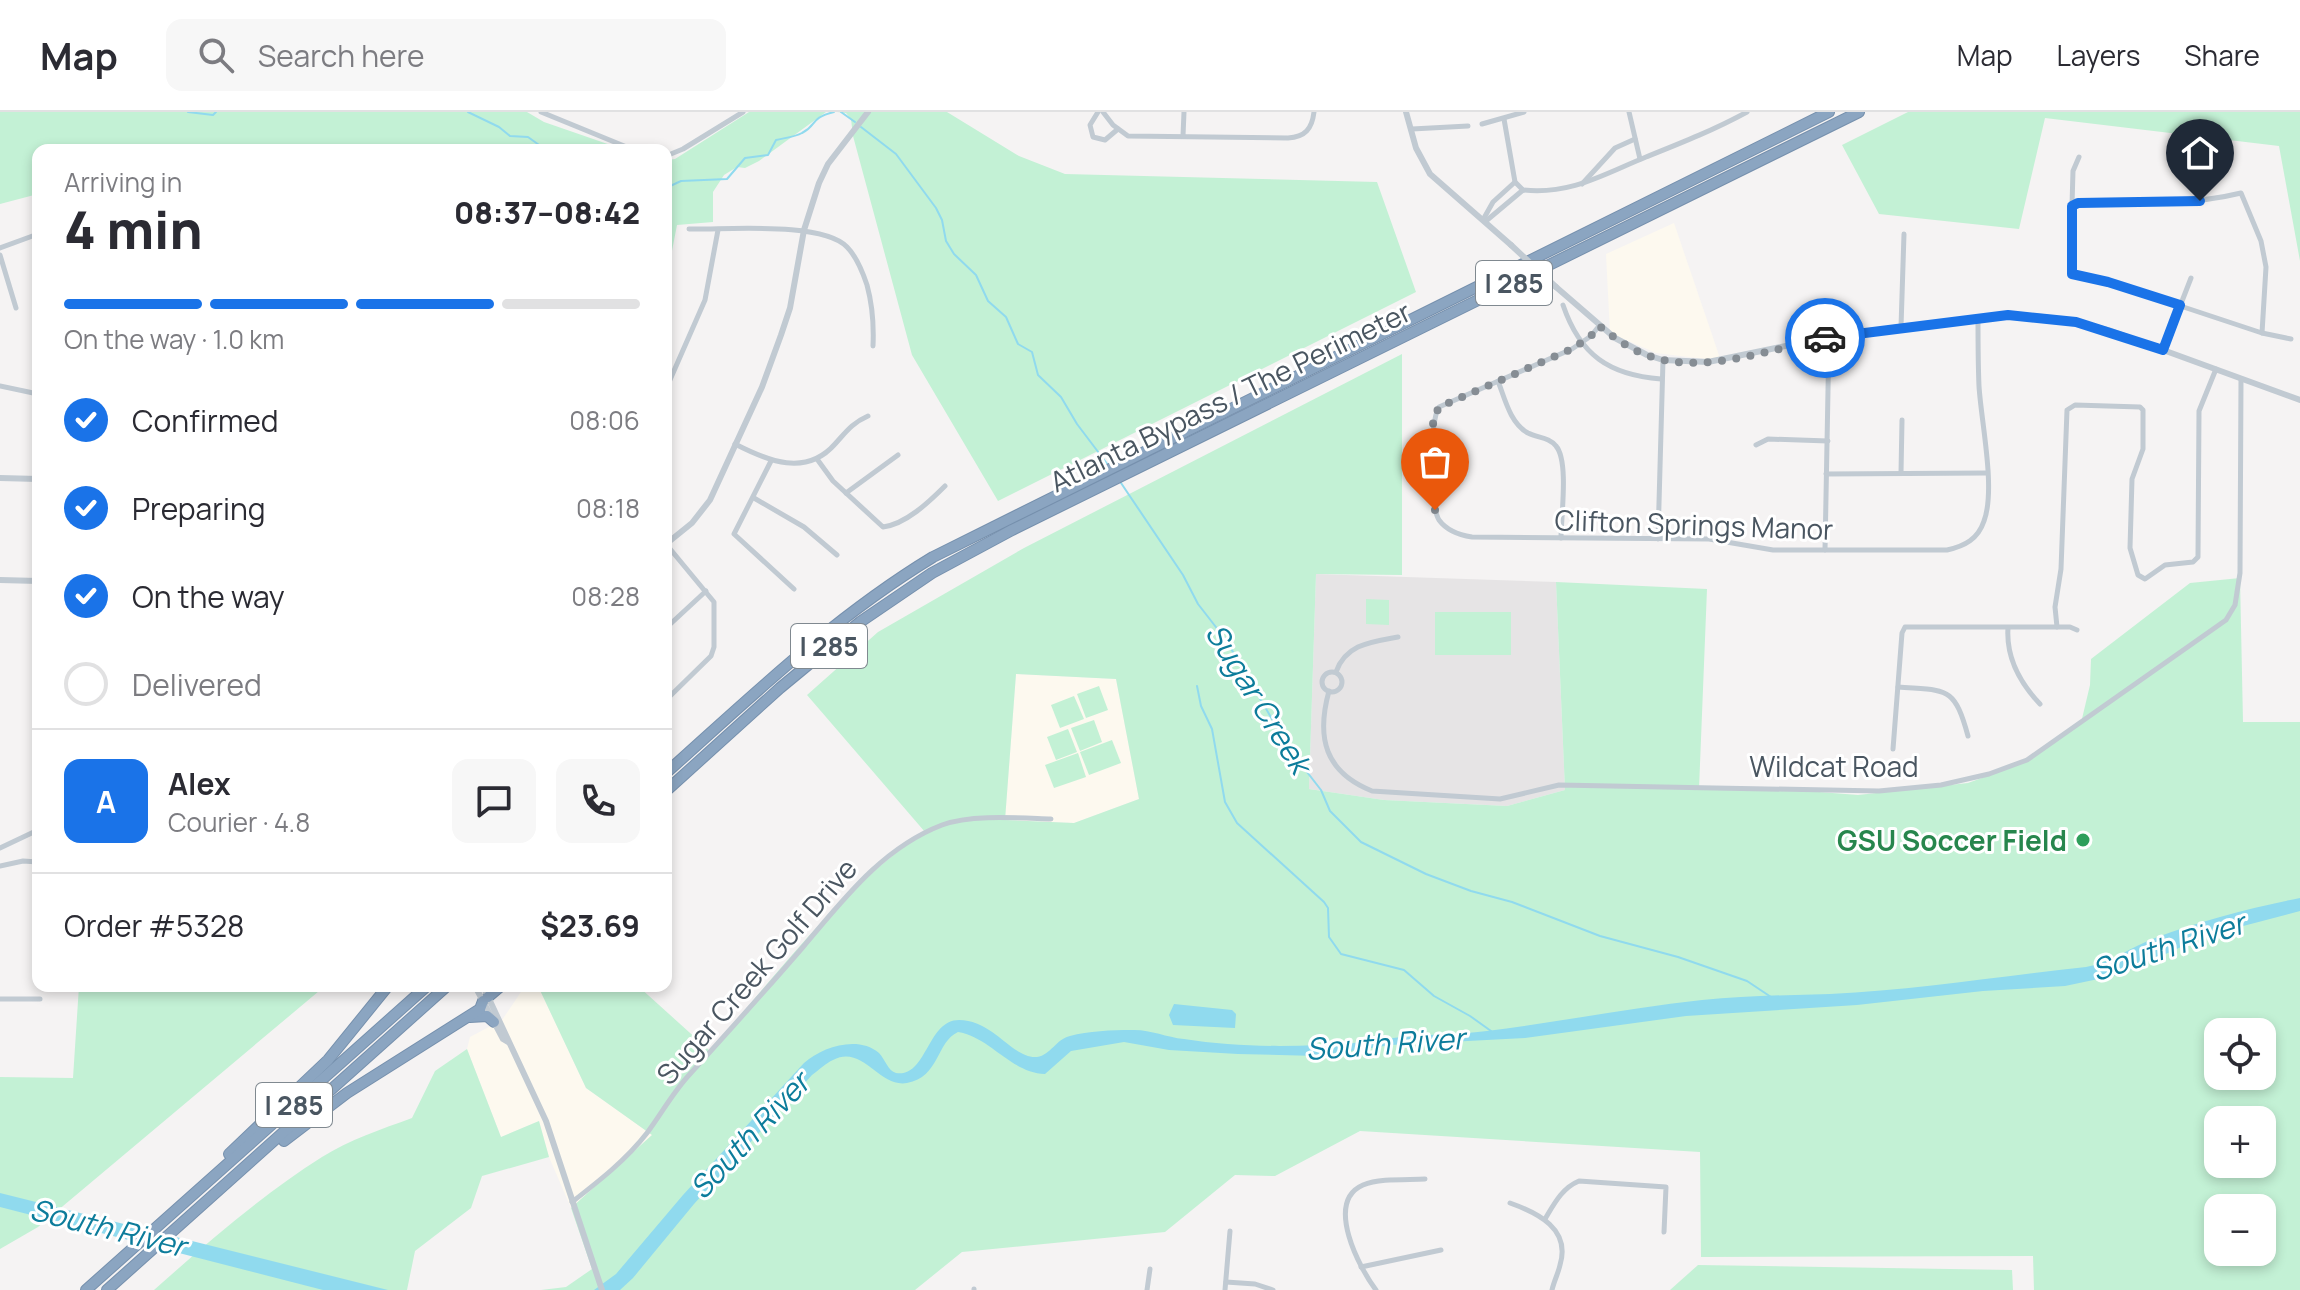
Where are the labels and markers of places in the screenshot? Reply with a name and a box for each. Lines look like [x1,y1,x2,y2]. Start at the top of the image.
pin [2166,119,2234,201]
pin [1401,428,1469,510]
place label: GSU Soccer Field [1837,821,2067,859]
marker: GSU Soccer Field [2074,831,2092,849]

